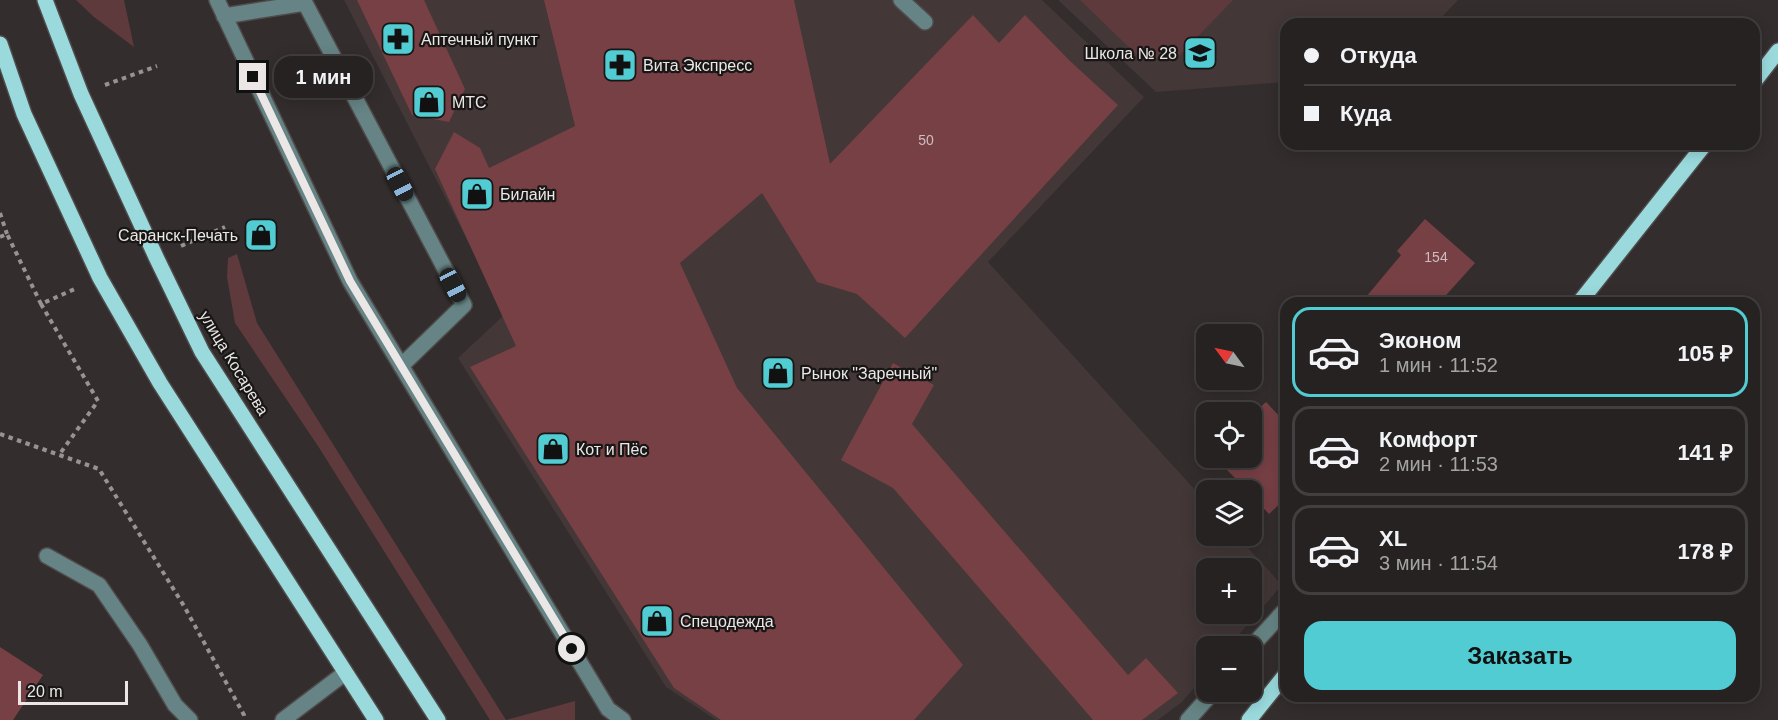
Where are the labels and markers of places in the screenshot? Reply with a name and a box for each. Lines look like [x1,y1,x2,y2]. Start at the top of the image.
pharmacy icon: Аптечный пункт [380,21,416,57]
place label: Аптечный пункт [421,31,539,48]
school or university icon: Школа № 28 [1182,35,1218,71]
place label: Школа № 28 [1085,45,1177,62]
pharmacy icon: Вита Экспресс [602,47,638,83]
place label: Вита Экспресс [643,57,752,74]
shop icon: МТС [411,84,447,120]
place label: МТС [452,94,487,111]
shop icon: Билайн [459,176,495,212]
place label: Билайн [500,186,555,203]
shop icon: Саранск-Печать [243,217,279,253]
place label: Саранск-Печать [118,227,238,244]
shop icon: Рынок "Заречный" [760,355,796,391]
place label: Рынок "Заречный" [801,365,937,382]
shop icon: Кот и Пёс [535,431,571,467]
place label: Кот и Пёс [576,441,647,458]
shop icon: Спецодежда [639,603,675,639]
place label: Спецодежда [680,613,774,630]

